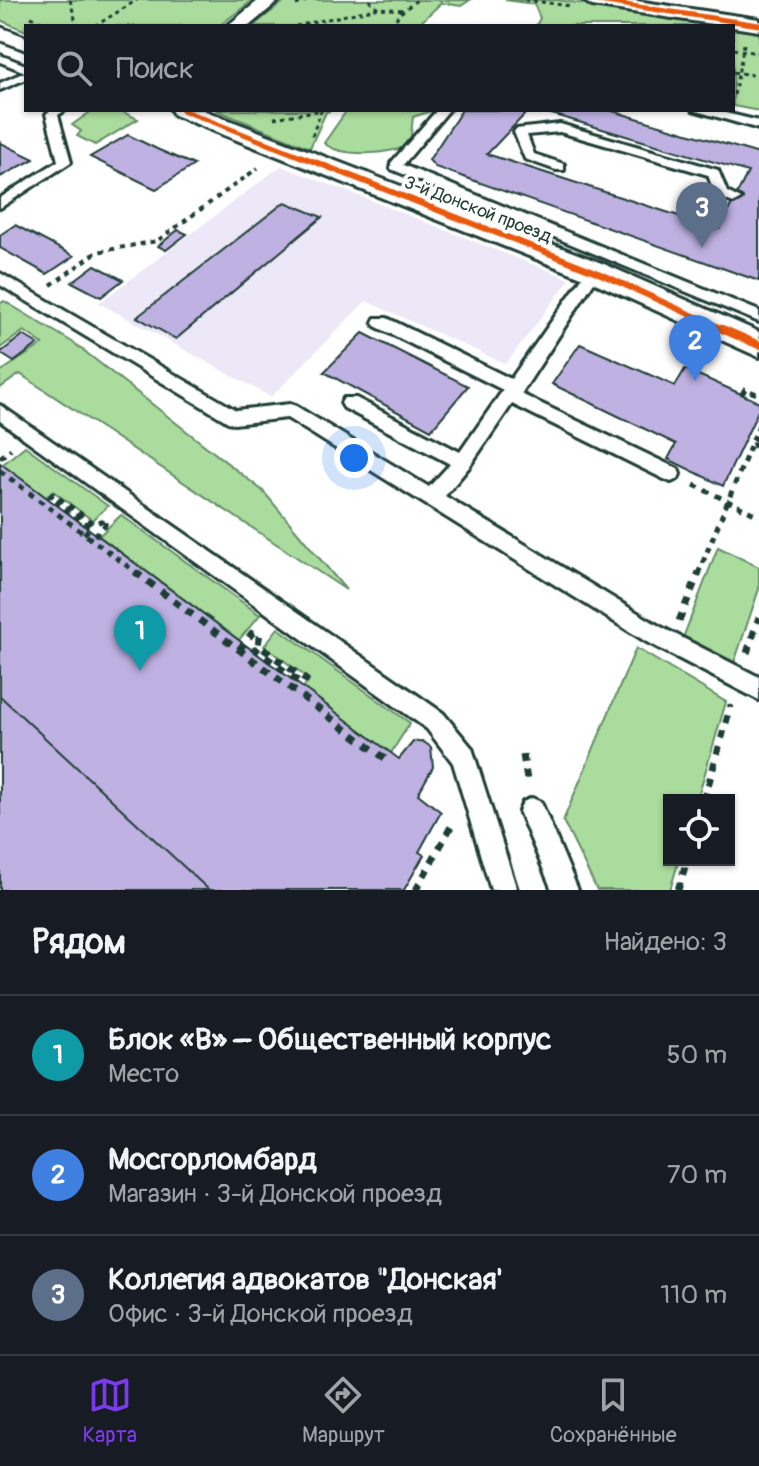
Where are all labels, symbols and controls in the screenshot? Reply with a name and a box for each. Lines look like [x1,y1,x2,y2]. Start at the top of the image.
search box [24,24,735,112]
icon: search [52,46,96,90]
text: Поиск [116,50,194,87]
street label: 3-й Донской проезд [401,171,555,248]
pin: 3 [676,182,728,248]
pin: 2 [669,315,721,381]
your location [334,438,374,478]
pin: 1 [114,605,166,671]
map controls [663,794,735,866]
button: locate [663,794,735,866]
text: Рядом [32,921,126,964]
text: Найдено: 3 [604,926,727,958]
text: Блок «В» – Общественный корпус [108,1021,551,1058]
text: 1 [53,1039,63,1071]
text: 50 m [666,1039,727,1071]
text: Место [108,1058,179,1090]
text: Мосгорломбард [108,1141,316,1178]
text: 2 [51,1159,65,1191]
text: 70 m [667,1159,727,1191]
text: Магазин · 3-й Донской проезд [108,1178,442,1210]
text: Коллегия адвокатов "Донская' [108,1261,503,1298]
text: 3 [51,1279,65,1311]
text: 110 m [660,1279,727,1311]
text: Офис · 3-й Донской проезд [108,1298,413,1330]
tab: Карта [82,1373,137,1449]
tab: Маршрут [302,1373,385,1449]
tab: Сохранённые [550,1373,677,1449]

